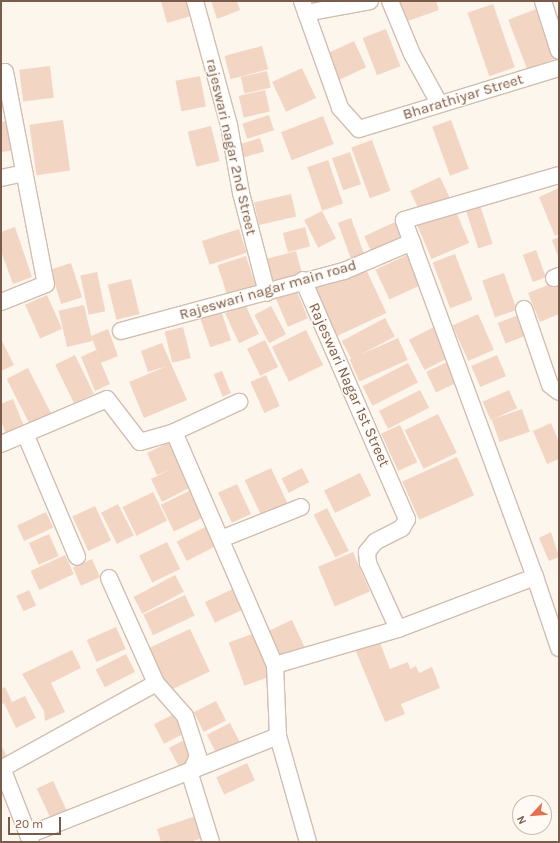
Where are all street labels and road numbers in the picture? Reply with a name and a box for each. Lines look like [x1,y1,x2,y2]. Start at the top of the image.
street label: rajeswari nagar 2nd Street [202,57,260,237]
street label: Bharathiyar Street [401,70,525,124]
street label: Rajeswari nagar main road [177,256,359,324]
street label: Rajeswari Nagar 1st Street [305,300,393,470]

